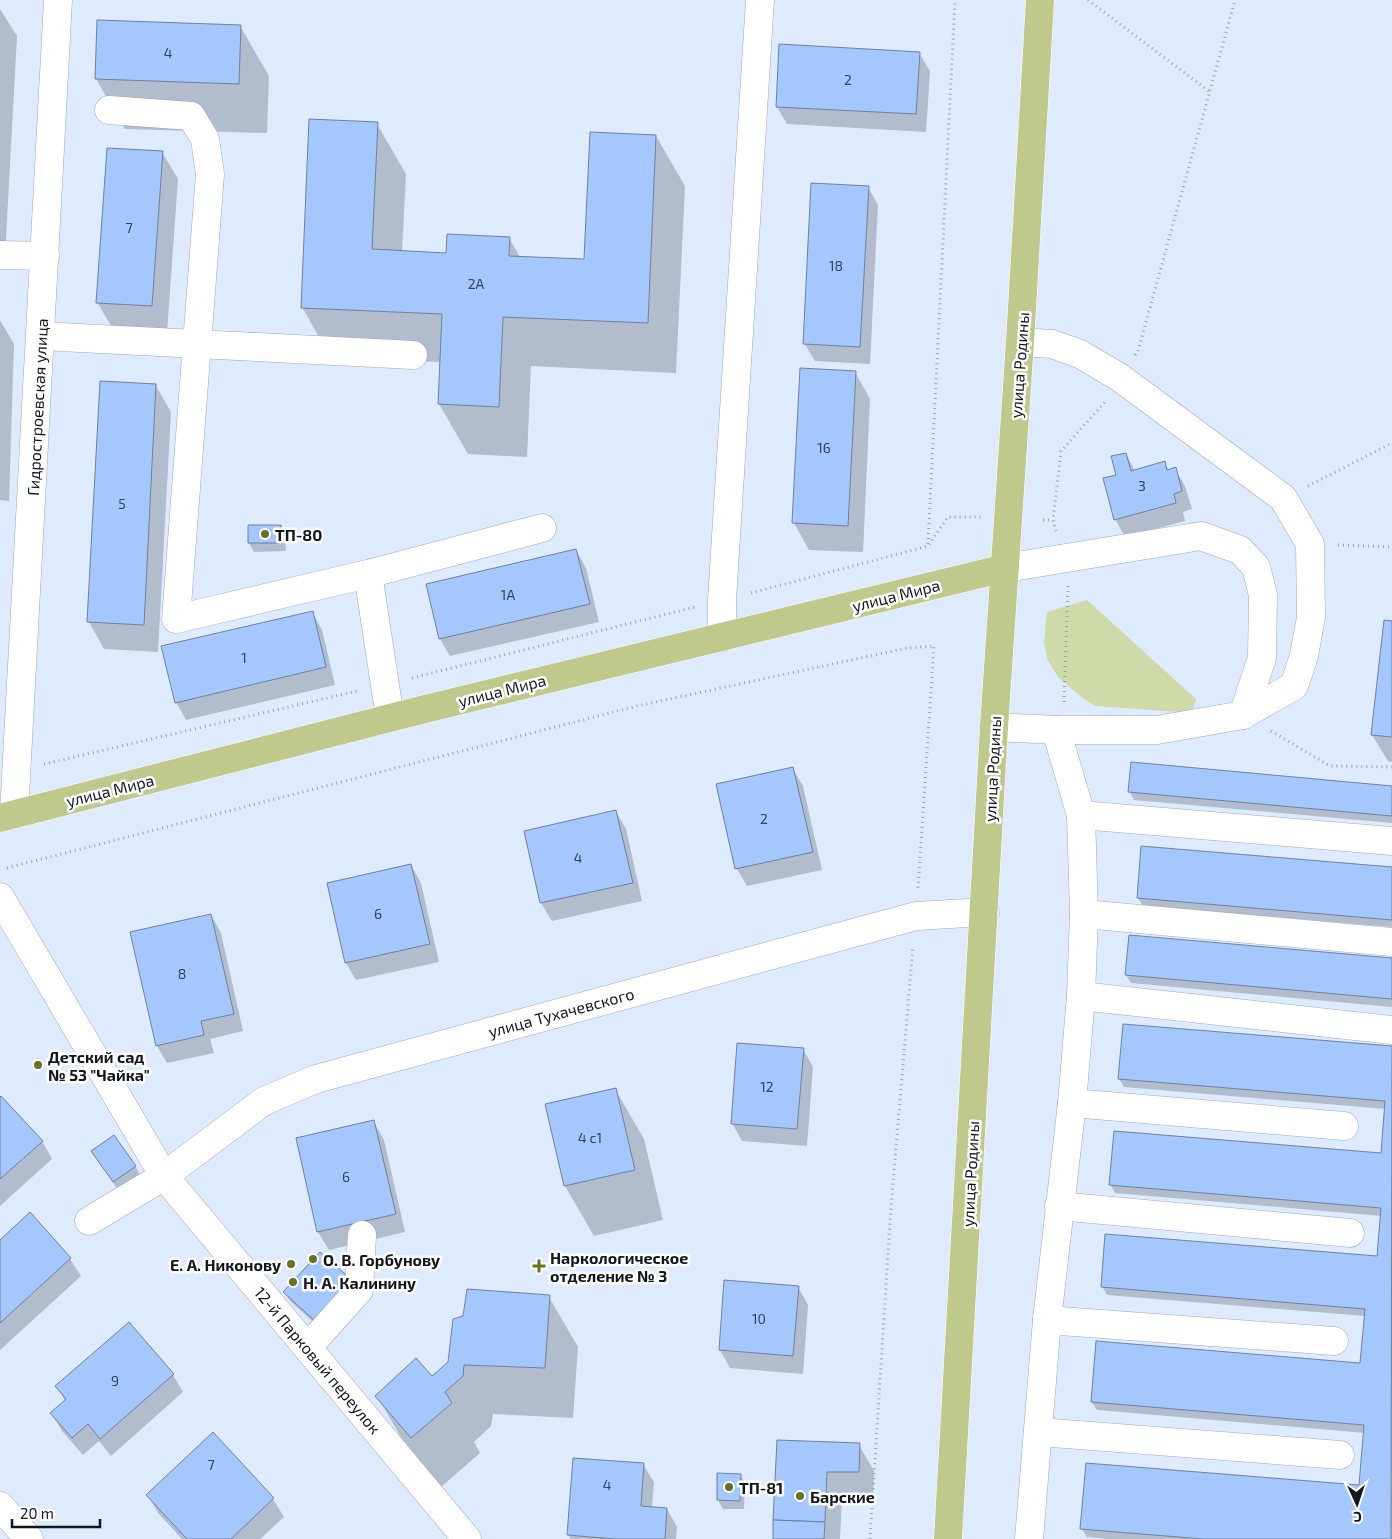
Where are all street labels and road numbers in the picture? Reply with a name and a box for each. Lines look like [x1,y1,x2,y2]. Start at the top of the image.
street label: улица Родины [1006,311,1033,419]
street label: Гидростроевская улица [23,318,52,496]
street label: улица Мира [850,575,942,616]
street label: улица Мира [456,670,548,711]
street label: улица Родины [980,715,1005,823]
street label: улица Мира [64,770,156,811]
street label: улица Тухачевского [486,983,636,1042]
street label: улица Родины [958,1120,983,1228]
street label: 12-й Парковый переулок [250,1283,385,1438]

